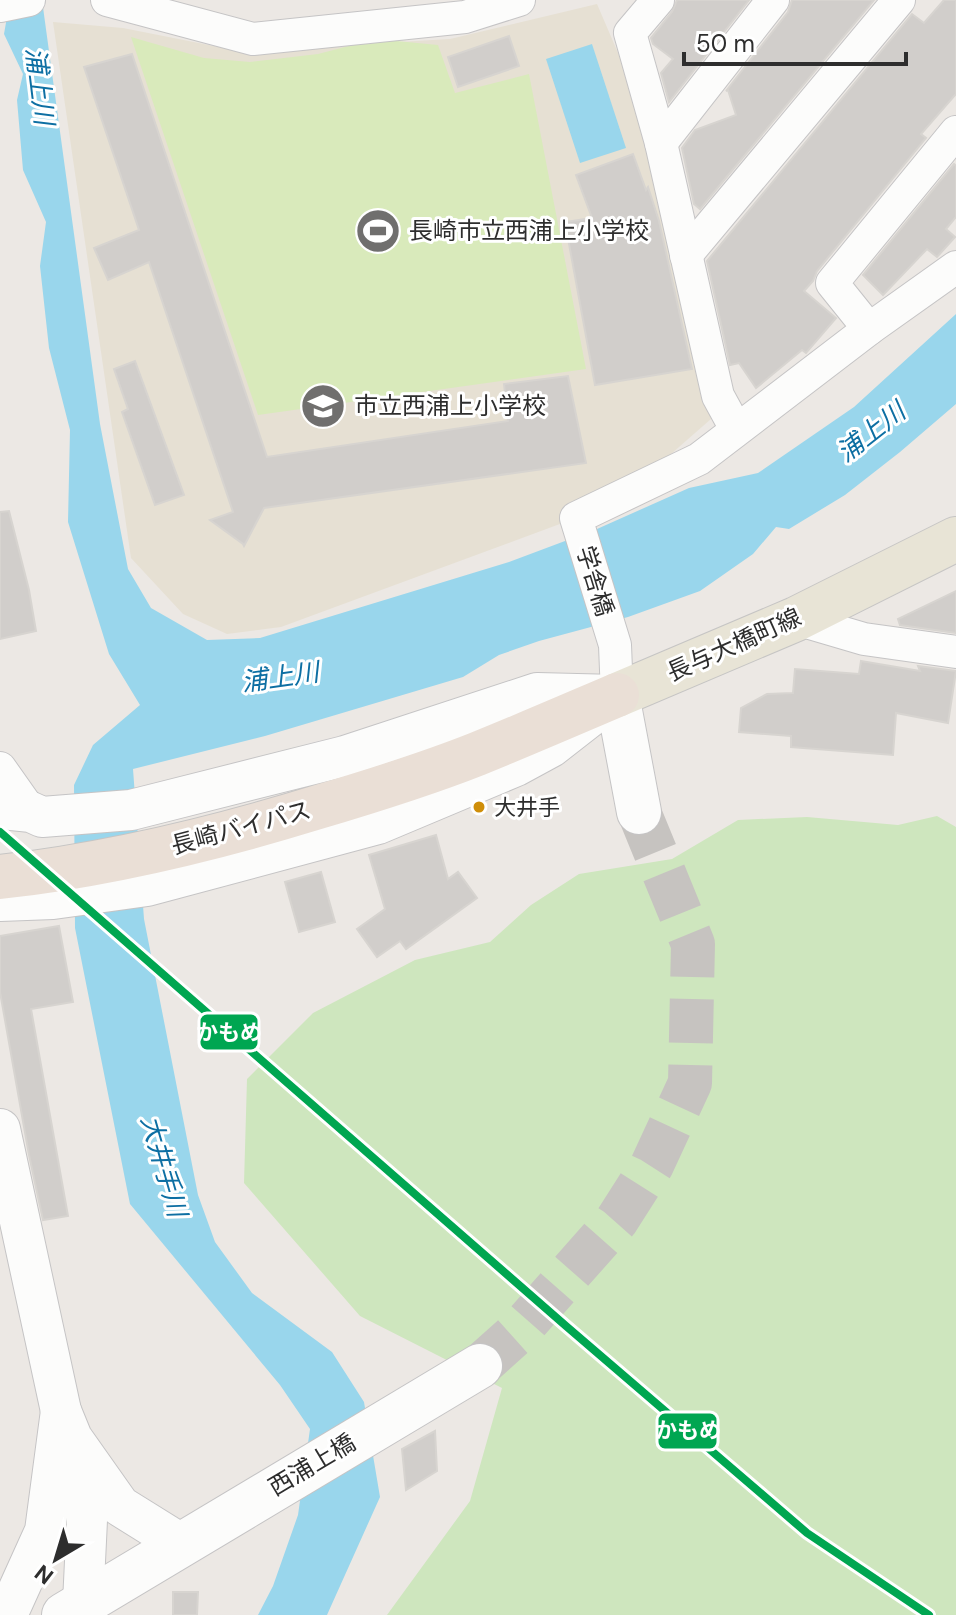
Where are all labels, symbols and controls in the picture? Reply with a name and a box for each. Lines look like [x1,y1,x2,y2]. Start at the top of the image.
scale bar [684,16,906,66]
text: 50 m [696,28,755,59]
water label: 浦上川 [18,45,62,130]
sports icon: 長崎市立西浦上小学校 [354,207,402,255]
place label: 長崎市立西浦上小学校 [409,215,649,246]
school or university icon: 市立西浦上小学校 [299,382,347,430]
place label: 市立西浦上小学校 [354,390,546,421]
water label: 浦上川 [830,393,915,469]
street label: 学舎橋 [570,542,621,620]
street label: 長与大橋町線 [662,601,806,688]
water label: 浦上川 [239,654,324,699]
place label: 大井手 [494,793,560,822]
street label: 長崎バイパス [168,794,314,861]
marker: 大井手 [471,799,487,815]
line badge: かもめ [199,1013,259,1051]
text: かもめ [196,1018,262,1047]
water label: 大井手川 [133,1111,195,1224]
line badge: かもめ [657,1412,718,1450]
text: かもめ [655,1416,721,1445]
street label: 西浦上橋 [263,1427,361,1503]
north arrow [16,1519,96,1599]
text: N [29,1558,59,1591]

